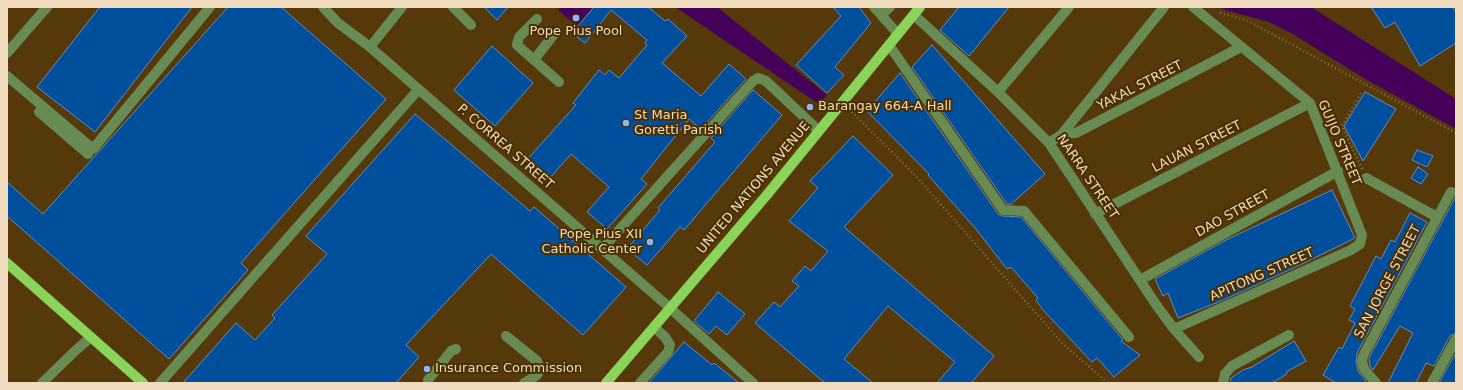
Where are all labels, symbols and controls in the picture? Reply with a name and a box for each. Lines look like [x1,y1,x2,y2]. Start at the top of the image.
marker: Pope Pius Pool [571,13,581,23]
place label: Pope Pius Pool [530,24,622,40]
street label: YAKAL STREET [1095,58,1185,114]
street label: GUIJO STREET [1314,98,1364,188]
place label: Barangay 664-A Hall [818,99,952,115]
street label: P. CORREA STREET [454,101,556,193]
marker: Barangay 664-A Hall [805,102,815,112]
place label: St Maria Goretti Parish [634,108,722,139]
marker: St Maria Goretti Parish [621,118,631,128]
street label: LAUAN STREET [1150,118,1244,176]
street label: UNITED NATIONS AVENUE [694,119,814,257]
street label: NARRA STREET [1053,132,1121,222]
street label: DAO STREET [1193,187,1273,241]
street label: SAN JORGE STREET [1351,223,1425,341]
place label: Pope Pius XII Catholic Center [541,227,642,258]
marker: Pope Pius XII Catholic Center [645,237,655,247]
street label: APITONG STREET [1208,245,1316,305]
place label: Insurance Commission [435,361,582,377]
marker: Insurance Commission [422,364,432,374]

